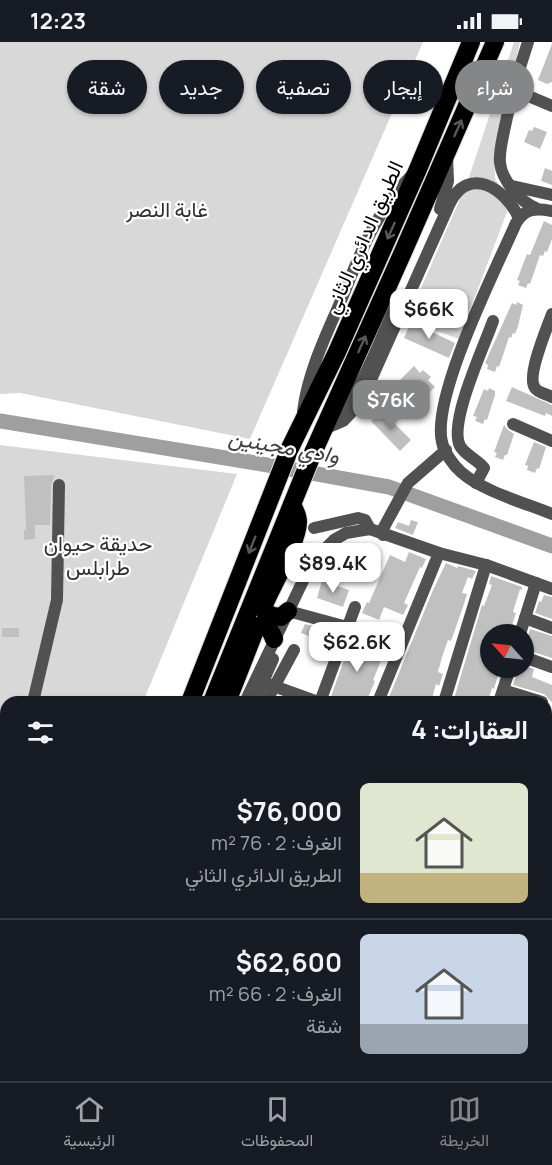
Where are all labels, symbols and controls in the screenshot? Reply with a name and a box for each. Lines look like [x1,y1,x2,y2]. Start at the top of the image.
text: 12:23 [30,6,86,36]
chip: شقة [67,60,147,114]
chip: جديد [159,60,244,114]
chip: تصفية [256,60,351,114]
chip: إيجار [363,60,443,114]
chip: شراء [455,60,534,114]
one-way arrow [453,119,464,137]
street label: الطريق الدائري الثاني [317,156,413,320]
park label: غابة النصر [125,195,208,223]
one-way arrow [384,222,395,240]
pin: $66K [393,289,465,340]
text: $66K [404,295,454,322]
one-way arrow [356,336,368,354]
pin: $76K [355,380,427,431]
text: $76K [367,386,415,413]
water label: وادي مجينين [226,421,342,473]
park label: حديقة حيوان طرابلس [44,529,152,581]
one-way arrow [246,535,257,553]
pin: $89.4K [284,543,382,594]
text: $89.4K [299,549,367,576]
pin: $62.6K [308,622,406,673]
north arrow [480,624,534,678]
map controls [480,624,534,678]
text: $62.6K [323,628,391,655]
text: العقارات: 4 [411,711,528,747]
icon: filters [24,716,57,749]
text: $76,000 [236,793,342,829]
icon: home [408,807,480,879]
text: الغرف: 2 · 76 m² [211,829,342,856]
text: الطريق الدائري الثاني [185,861,342,888]
text: $62,600 [236,944,342,980]
icon: home [408,958,480,1030]
text: الغرف: 2 · 66 m² [209,980,342,1007]
text: شقة [306,1012,342,1039]
tab: الرئيسية [63,1093,115,1155]
tab: المحفوظات [241,1093,313,1155]
tab: الخريطة [439,1093,489,1155]

